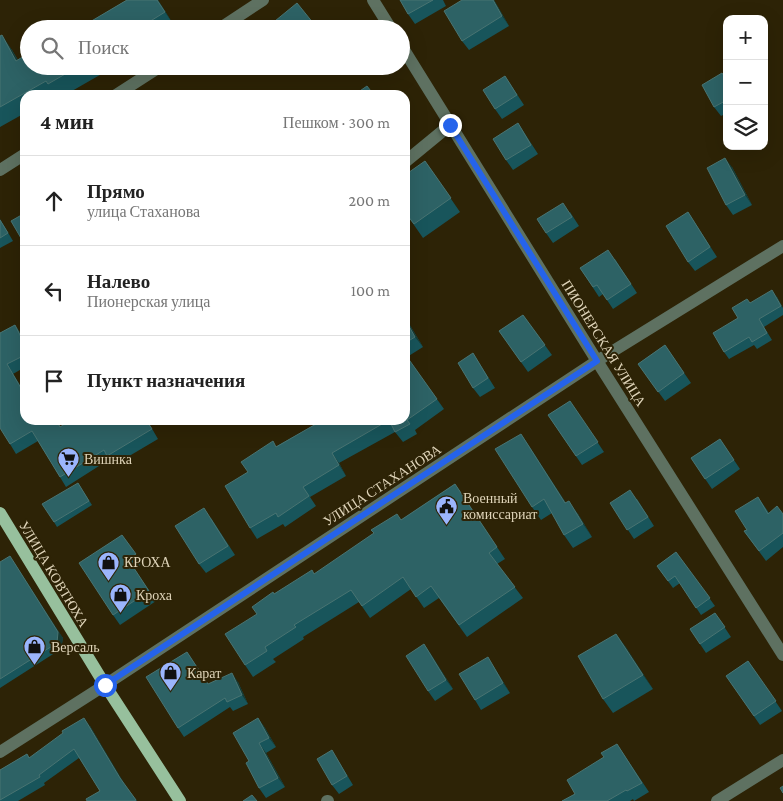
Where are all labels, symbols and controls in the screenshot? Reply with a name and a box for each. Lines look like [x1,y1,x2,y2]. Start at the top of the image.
map controls [723,15,768,150]
button: + [723,15,768,60]
search box [20,20,410,75]
icon: search [38,34,66,62]
text: Поиск [78,37,129,58]
button: − [723,60,768,105]
button: layers [723,105,768,150]
text: 4 мин [40,110,94,134]
text: Пешком · 300 m [283,114,390,131]
route end [439,114,462,137]
text: Прямо [87,181,145,202]
icon: ahead [40,187,68,215]
text: 200 m [348,192,390,209]
text: улица Стаханова [87,203,200,220]
text: Налево [87,271,150,292]
icon: left [40,277,68,305]
street label: ПИОНЕРСКАЯ УЛИЦА [559,277,650,410]
text: 100 m [351,282,390,299]
text: Пионерская улица [87,293,210,310]
icon: arrive [40,367,68,395]
text: Пункт назначения [87,370,245,391]
street label: УЛИЦА СТАХАНОВА [320,440,445,529]
supermarket icon: Вишнка [56,447,80,478]
place label: Вишнка [84,451,133,467]
place label: Военный комиссариат [463,490,537,522]
public building icon: Военный комиссариат [435,494,459,525]
street label: УЛИЦА КОВТЮХА [16,518,92,631]
shop icon: КРОХА [96,550,120,581]
place label: КРОХА [124,554,171,570]
shop icon: Кроха [108,583,132,614]
place label: Кроха [136,587,173,603]
shop icon: Версаль [23,635,47,666]
place label: Версаль [51,639,100,655]
shop icon: Карат [159,661,183,692]
place label: Карат [187,665,221,681]
route start [94,674,117,697]

